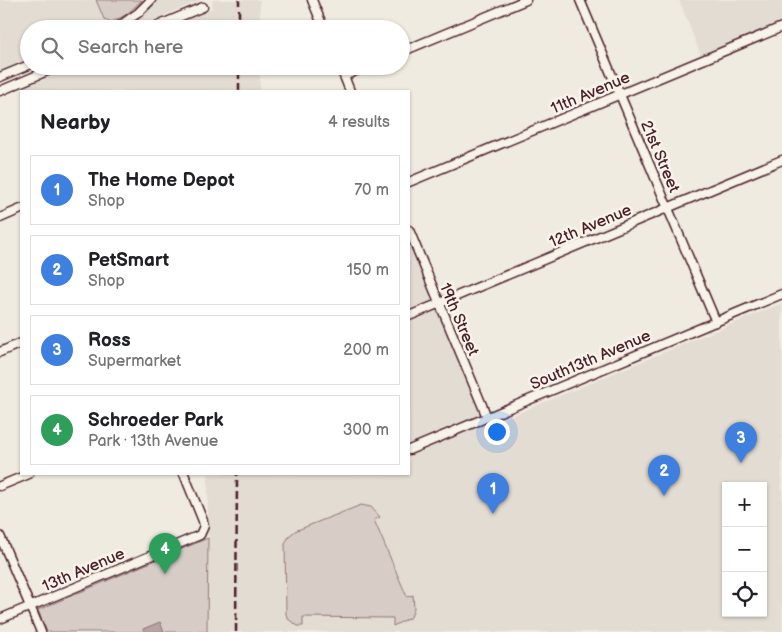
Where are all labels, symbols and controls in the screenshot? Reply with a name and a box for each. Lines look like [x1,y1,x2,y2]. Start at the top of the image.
search box [20,20,410,75]
icon: search [38,34,66,62]
text: Search here [78,36,183,59]
street label: 11th Avenue [548,68,633,119]
text: Nearby [40,110,110,135]
text: 4 results [328,113,390,132]
street label: 21st Street [636,118,683,195]
text: The Home Depot [88,169,235,192]
text: 1 [54,181,60,200]
text: 70 m [354,181,389,200]
text: Shop [88,192,125,211]
street label: 12th Avenue [547,200,635,252]
text: PetSmart [88,249,169,272]
text: 2 [52,261,62,280]
text: 150 m [347,261,389,280]
text: Shop [88,272,125,291]
street label: 19th Street [435,280,482,359]
street label: South13th Avenue [527,326,654,394]
text: Ross [88,329,131,352]
text: 3 [52,341,62,360]
text: 200 m [343,341,389,360]
text: Supermarket [88,352,181,371]
text: Schroeder Park [88,409,223,432]
your location [484,419,510,445]
text: 4 [52,421,62,440]
text: 300 m [343,421,389,440]
pin: 3 [725,422,757,463]
text: Park · 13th Avenue [88,432,218,451]
pin: 2 [648,455,680,496]
pin: 1 [477,473,509,514]
map controls [722,482,767,617]
button: + [722,482,767,527]
button: − [722,527,767,572]
pin: 4 [149,533,181,574]
street label: 13th Avenue [39,544,128,596]
button: locate [722,572,767,617]

